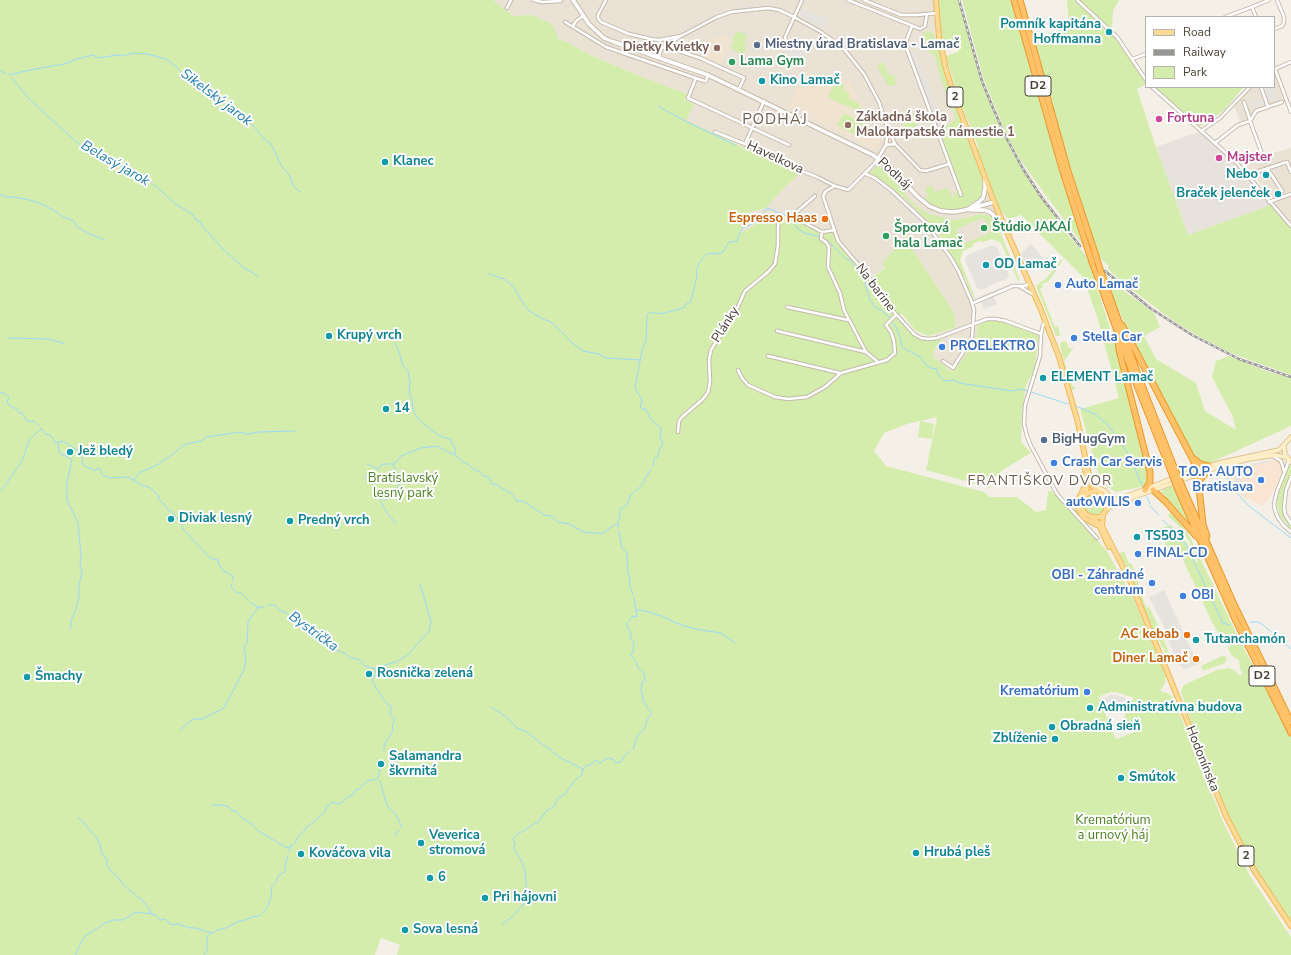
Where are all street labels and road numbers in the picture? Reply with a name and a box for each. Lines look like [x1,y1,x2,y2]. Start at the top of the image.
road number: D2 [1025,76,1051,96]
road number: 2 [947,87,963,107]
street label: Havelkova [744,138,806,178]
street label: Podháj [874,155,914,193]
street label: Na barine [852,261,898,315]
street label: Plánky [709,304,743,346]
road number: D2 [1249,666,1275,686]
street label: Hodonínska [1182,724,1222,794]
road number: 2 [1238,846,1254,866]

